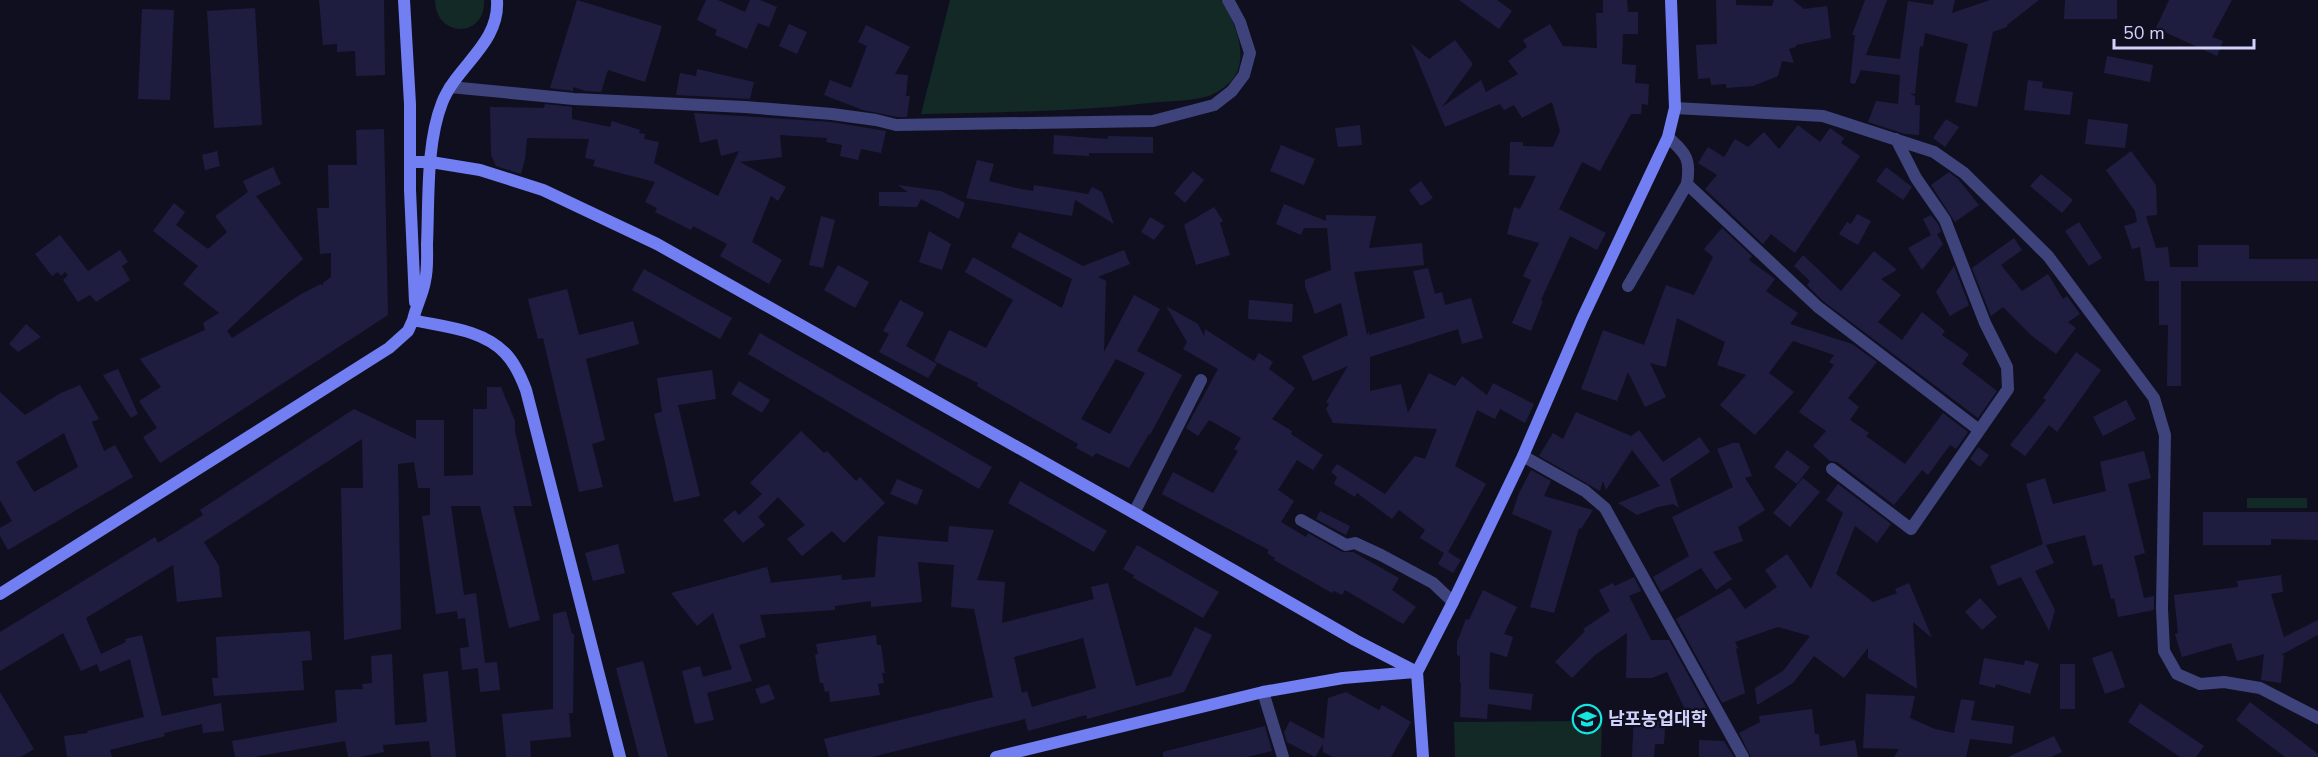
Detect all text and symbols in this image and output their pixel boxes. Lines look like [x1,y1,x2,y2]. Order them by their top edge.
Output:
scale bar [2114,12,2254,50]
text: 50 m [2123,21,2165,45]
school or university icon: 남포농업대학 [1571,703,1603,735]
place label: 남포농업대학 [1608,707,1708,731]

